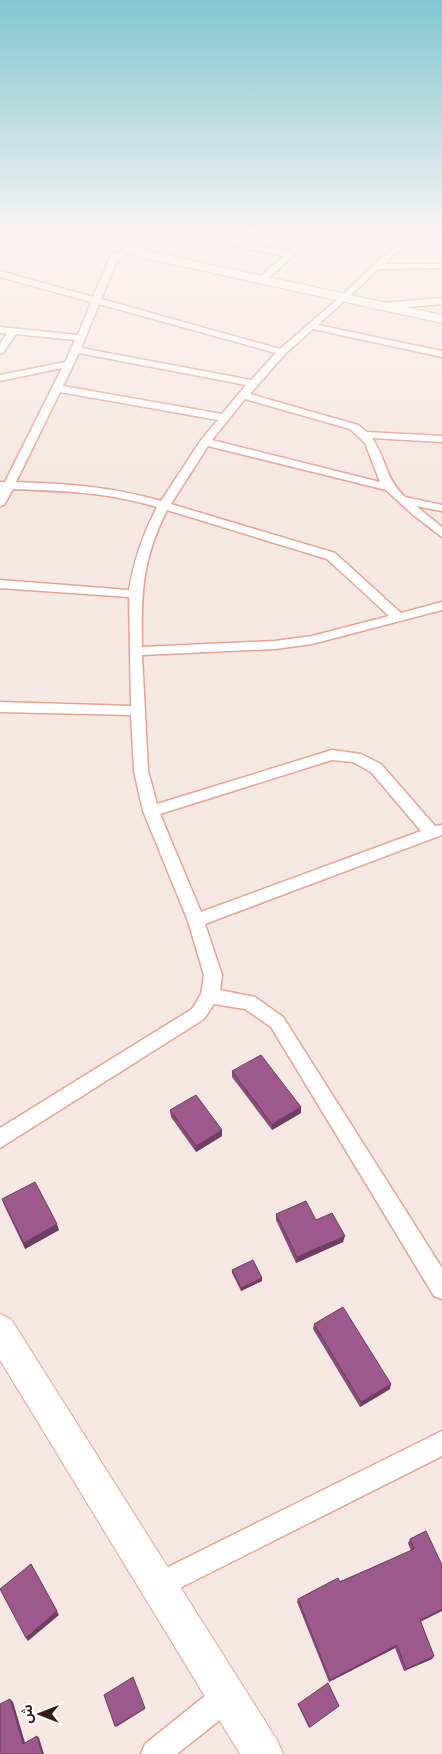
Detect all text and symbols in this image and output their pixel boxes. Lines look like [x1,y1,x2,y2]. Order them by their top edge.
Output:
north arrow [15,1689,65,1739]
text: ش [19,1704,35,1724]

